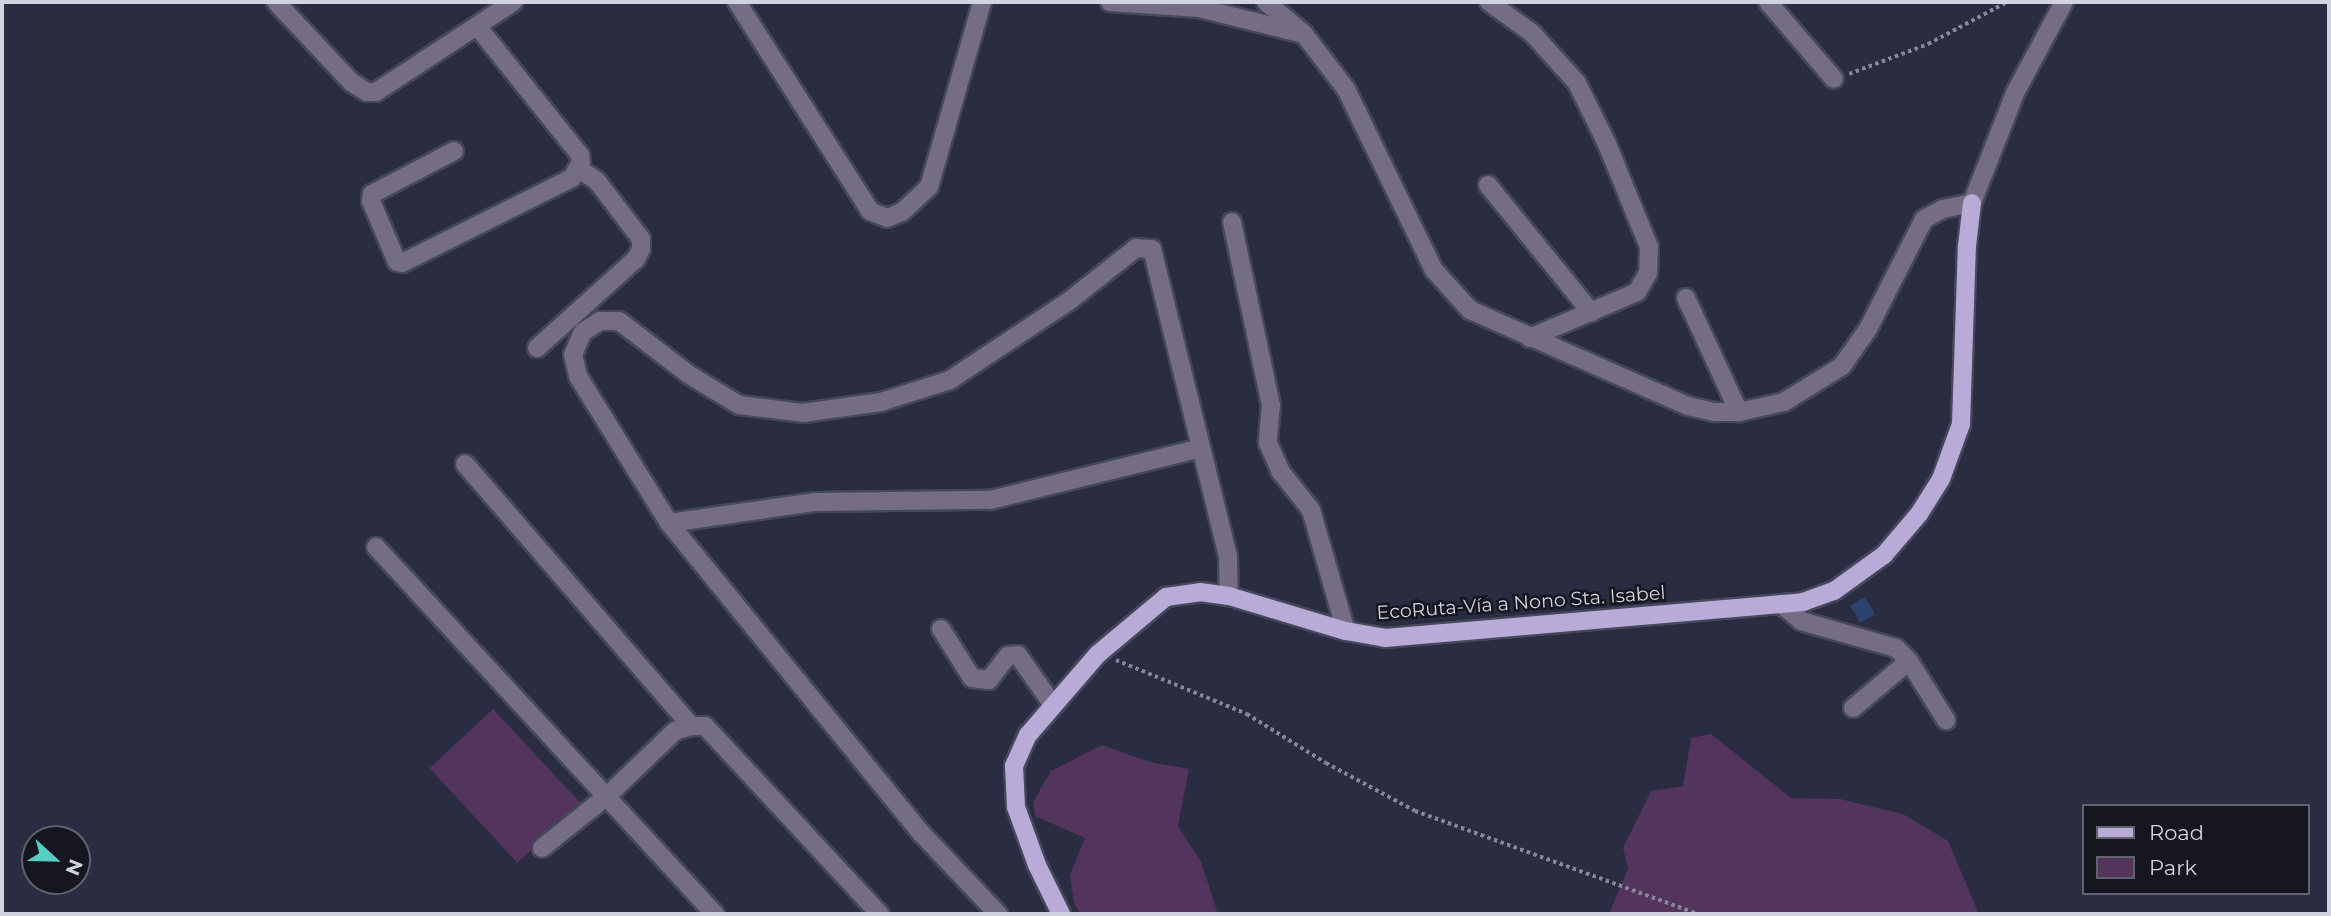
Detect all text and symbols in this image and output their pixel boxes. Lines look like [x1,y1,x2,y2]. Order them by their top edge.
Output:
street label: EcoRuta-Vía a Nono Sta. Isabel [1376,582,1666,624]
legend [2082,804,2310,895]
text: Road [2149,820,2204,845]
north arrow [21,825,91,895]
text: Park [2149,855,2197,880]
text: N [61,856,88,879]

